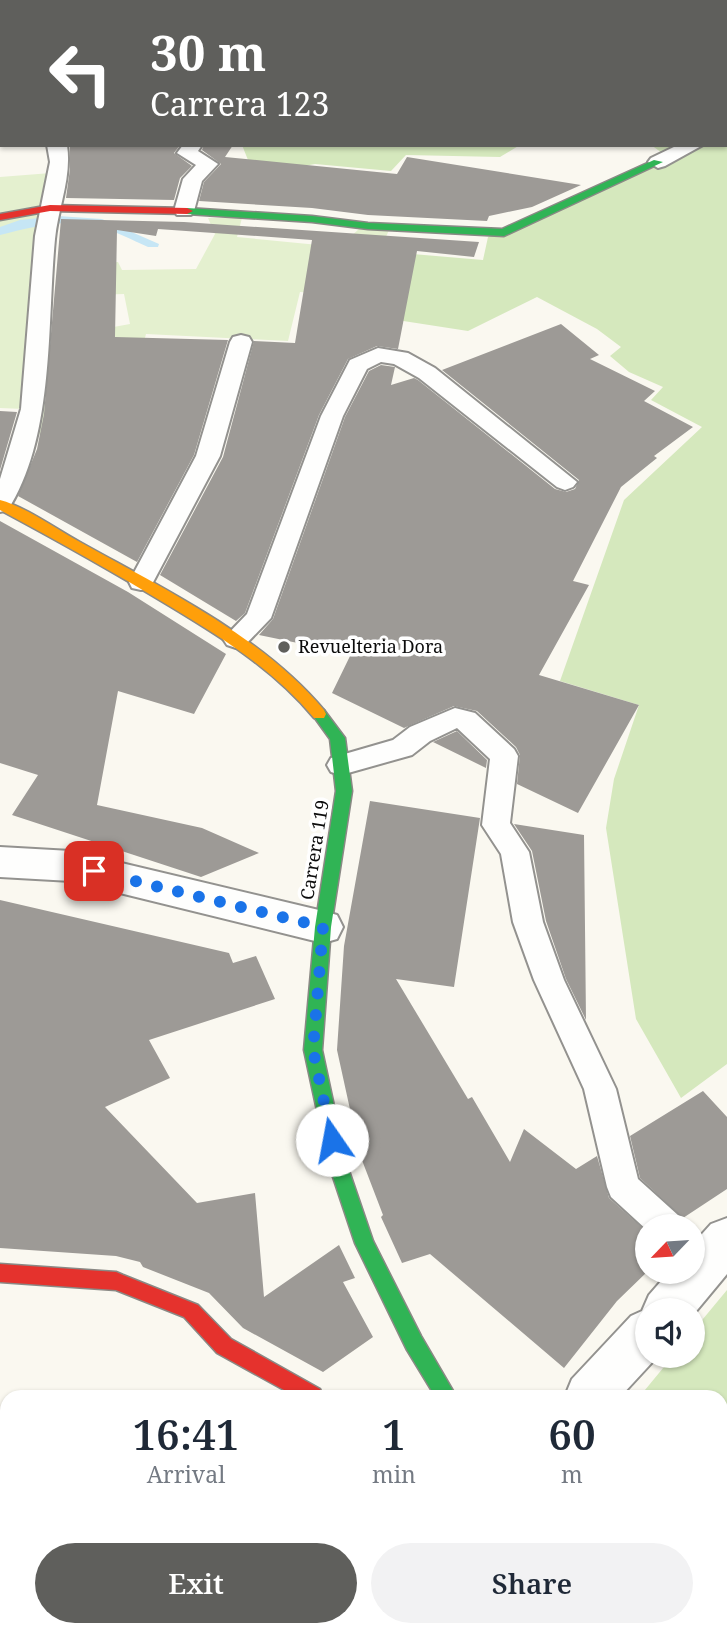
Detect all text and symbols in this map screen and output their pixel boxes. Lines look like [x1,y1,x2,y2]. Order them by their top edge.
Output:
text: 30 m [150,19,266,85]
icon: left [35,28,126,119]
text: Carrera 123 [150,82,329,125]
place label: Revuelteria Dora [298,634,443,658]
marker: Revuelteria Dora [276,639,292,655]
street label: Carrera 119 [294,798,334,902]
pin [64,841,124,901]
icon: arrive [75,852,113,890]
position arrow [295,1103,369,1177]
north arrow [635,1214,705,1284]
map controls [635,1214,705,1368]
button: sound [635,1298,705,1368]
text: 16:41 [132,1405,239,1462]
text: 1 [382,1405,406,1462]
text: 60 [548,1405,596,1462]
text: Arrival [147,1458,225,1490]
text: min [372,1458,416,1490]
text: m [561,1458,583,1490]
button: Exit [35,1543,357,1623]
button: Share [371,1543,693,1623]

